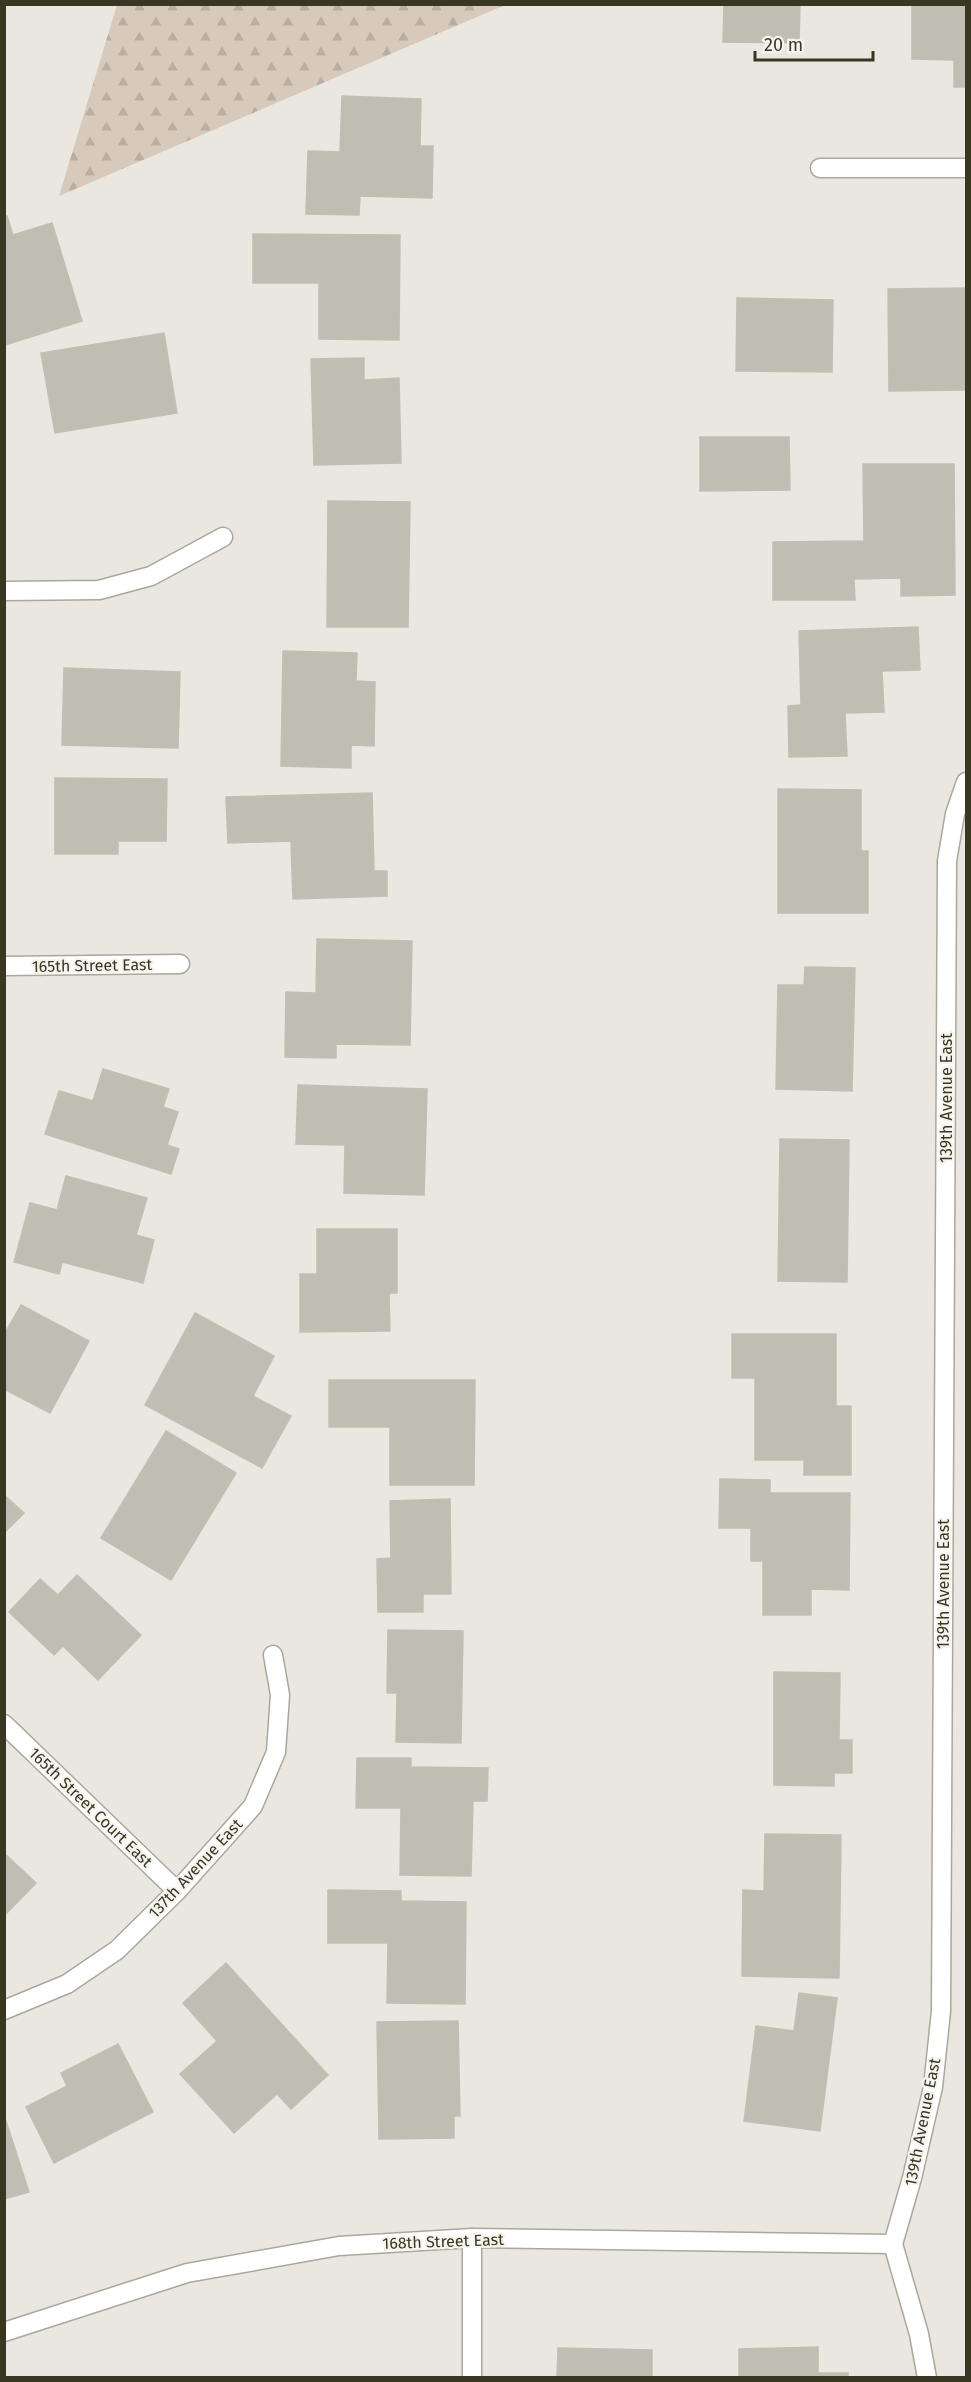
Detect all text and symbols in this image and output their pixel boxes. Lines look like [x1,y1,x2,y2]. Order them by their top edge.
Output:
scale bar [755,24,874,62]
text: 20 m [764,34,803,56]
street label: 165th Street East [32,955,153,976]
street label: 139th Avenue East [937,1033,956,1163]
street label: 139th Avenue East [934,1519,953,1649]
street label: 165th Street Court East [25,1744,156,1871]
street label: 137th Avenue East [144,1815,246,1922]
street label: 139th Avenue East [901,2056,944,2188]
street label: 168th Street East [382,2230,504,2253]

